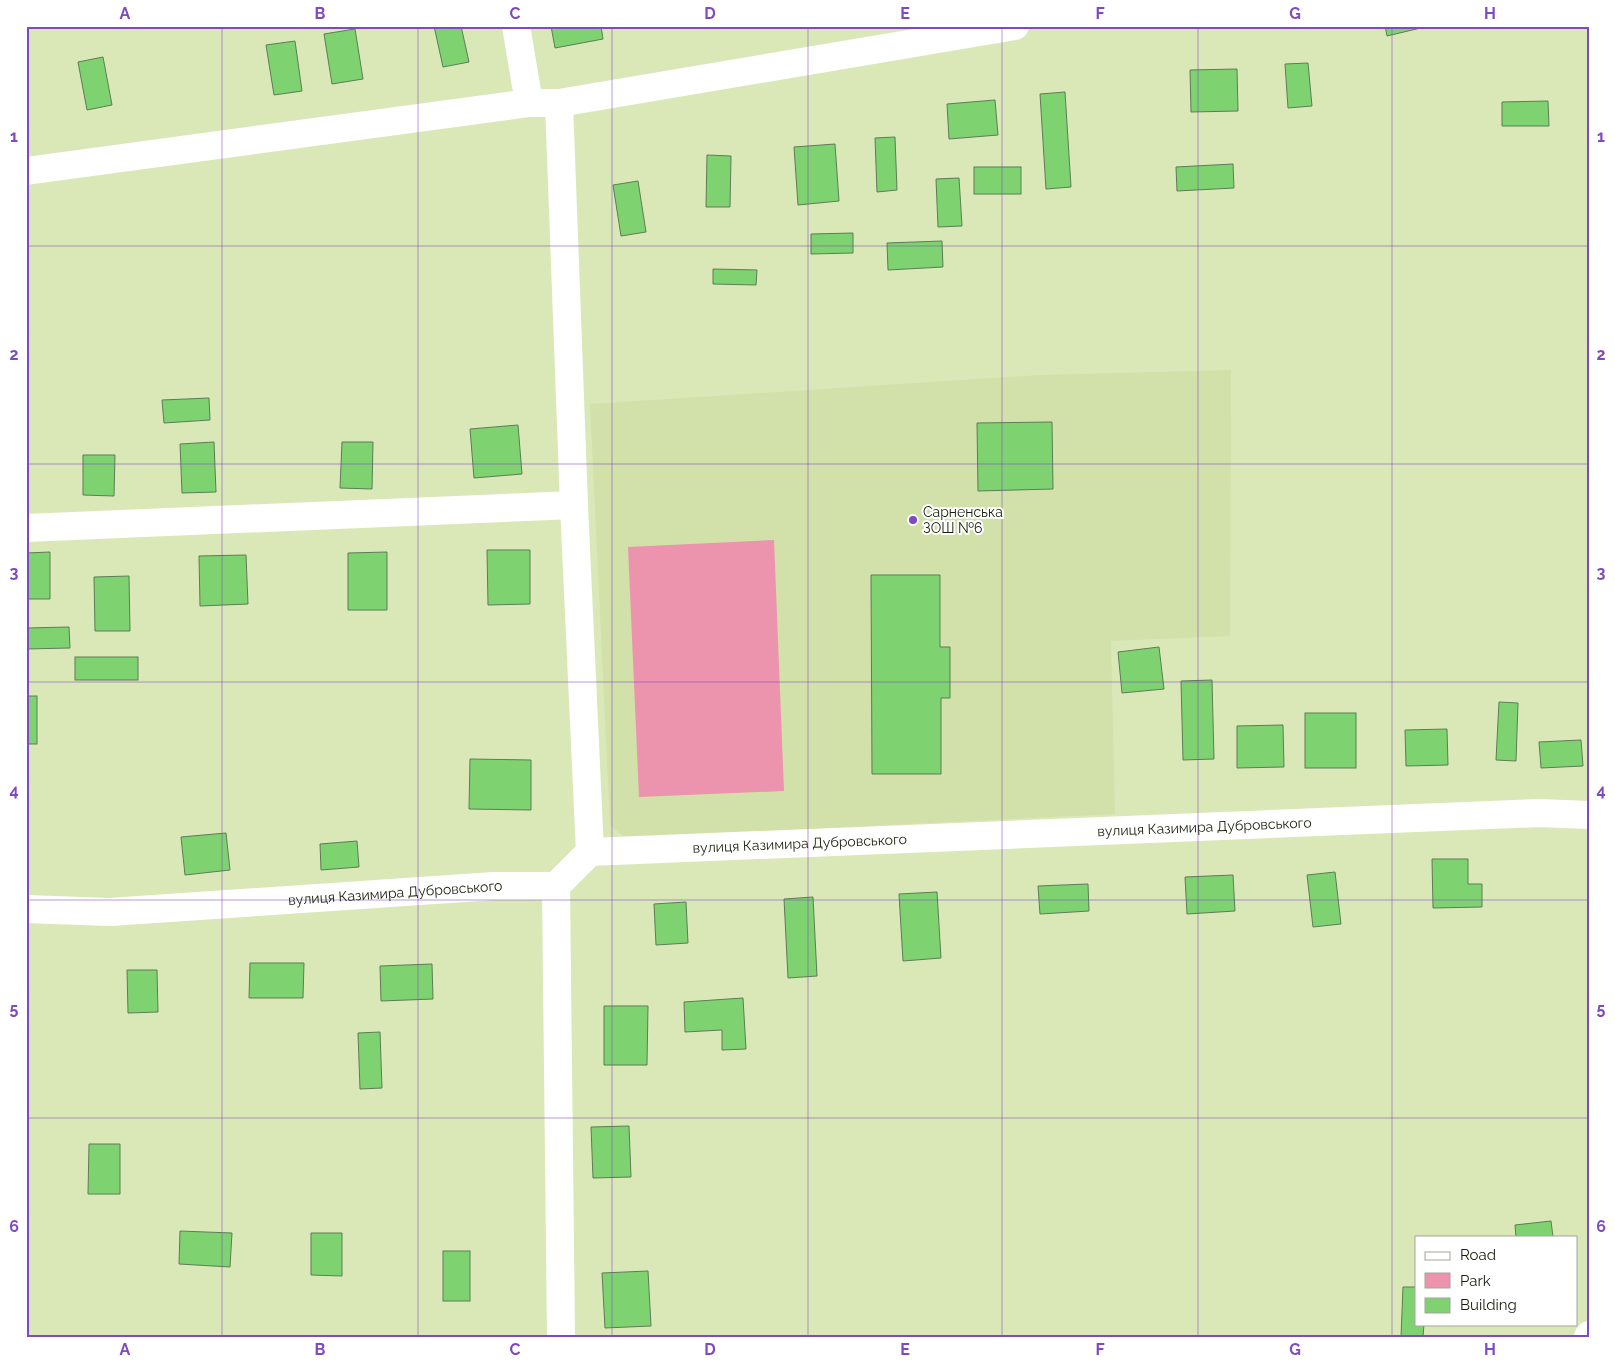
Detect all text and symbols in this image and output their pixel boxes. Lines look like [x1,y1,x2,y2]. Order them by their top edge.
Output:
text: A [120,4,131,23]
text: B [315,4,326,23]
text: C [510,4,521,23]
text: D [704,4,716,23]
text: E [900,4,910,23]
text: F [1095,4,1105,23]
text: G [1289,4,1301,23]
text: H [1484,4,1496,23]
text: 1 [10,127,18,146]
text: 1 [1597,127,1605,146]
text: 2 [9,345,19,364]
text: 2 [1596,345,1606,364]
place label: Сарненська ЗОШ №6 [923,504,1003,536]
marker: Сарненська ЗОШ №6 [907,514,919,526]
text: 3 [10,563,19,582]
text: 3 [1597,563,1606,582]
text: 4 [9,781,19,800]
text: 4 [1596,781,1606,800]
street label: вулиця Казимира Дубровського [1097,814,1312,839]
street label: вулиця Казимира Дубровського [692,831,907,856]
street label: вулиця Казимира Дубровського [288,878,502,908]
text: 5 [10,999,19,1018]
text: 5 [1597,999,1606,1018]
text: 6 [9,1217,19,1236]
text: 6 [1596,1217,1606,1236]
legend [1415,1236,1578,1326]
text: Road [1460,1246,1496,1264]
text: Park [1460,1272,1491,1290]
text: Building [1460,1296,1517,1314]
text: A [120,1340,131,1359]
text: B [315,1340,326,1359]
text: C [510,1340,521,1359]
text: D [704,1340,716,1359]
text: E [900,1340,910,1359]
text: F [1095,1340,1105,1359]
text: G [1289,1340,1301,1359]
text: H [1484,1340,1496,1359]

